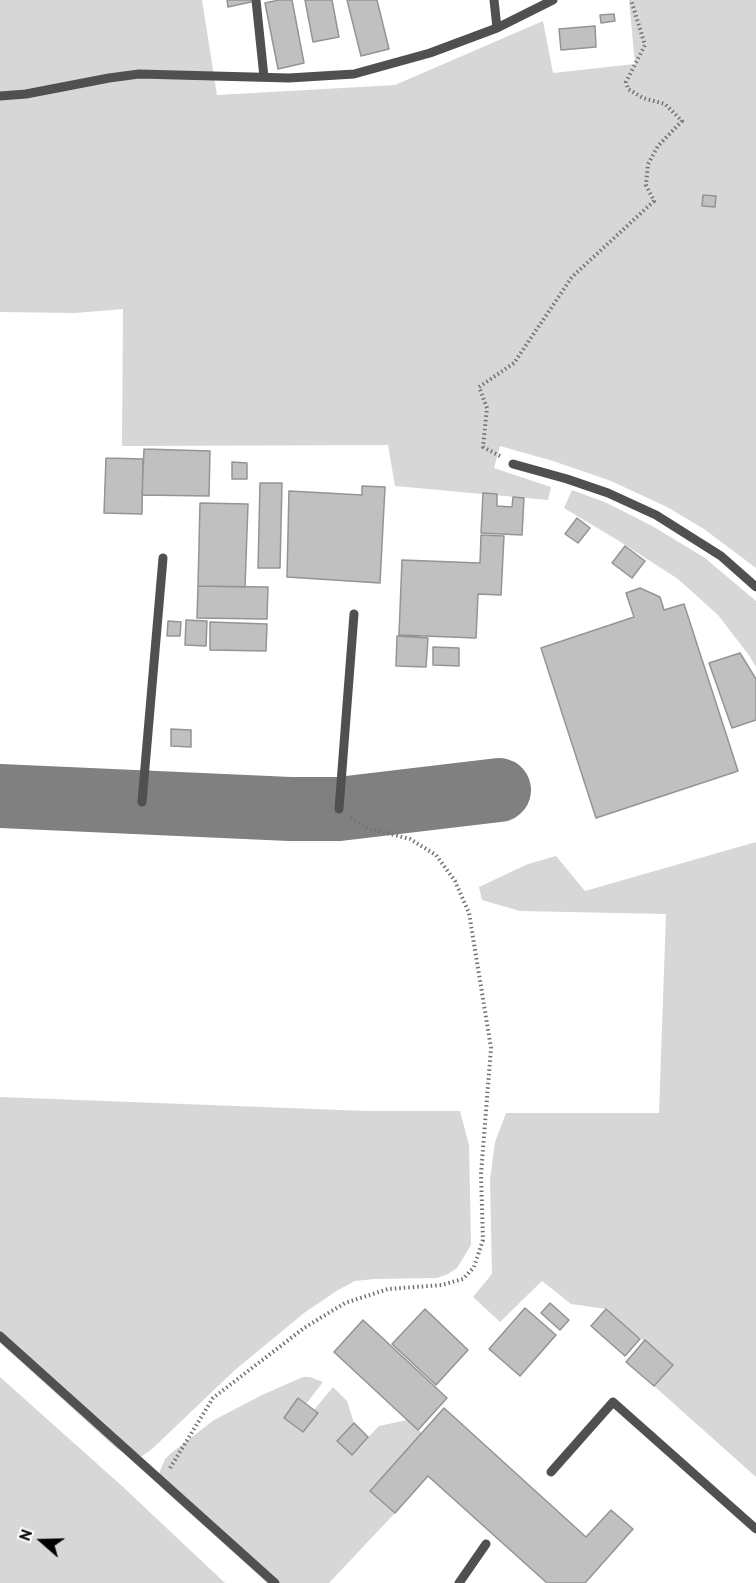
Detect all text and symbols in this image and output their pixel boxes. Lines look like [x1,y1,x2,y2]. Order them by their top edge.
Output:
north arrow [12,1511,72,1571]
text: N [14,1526,36,1543]

